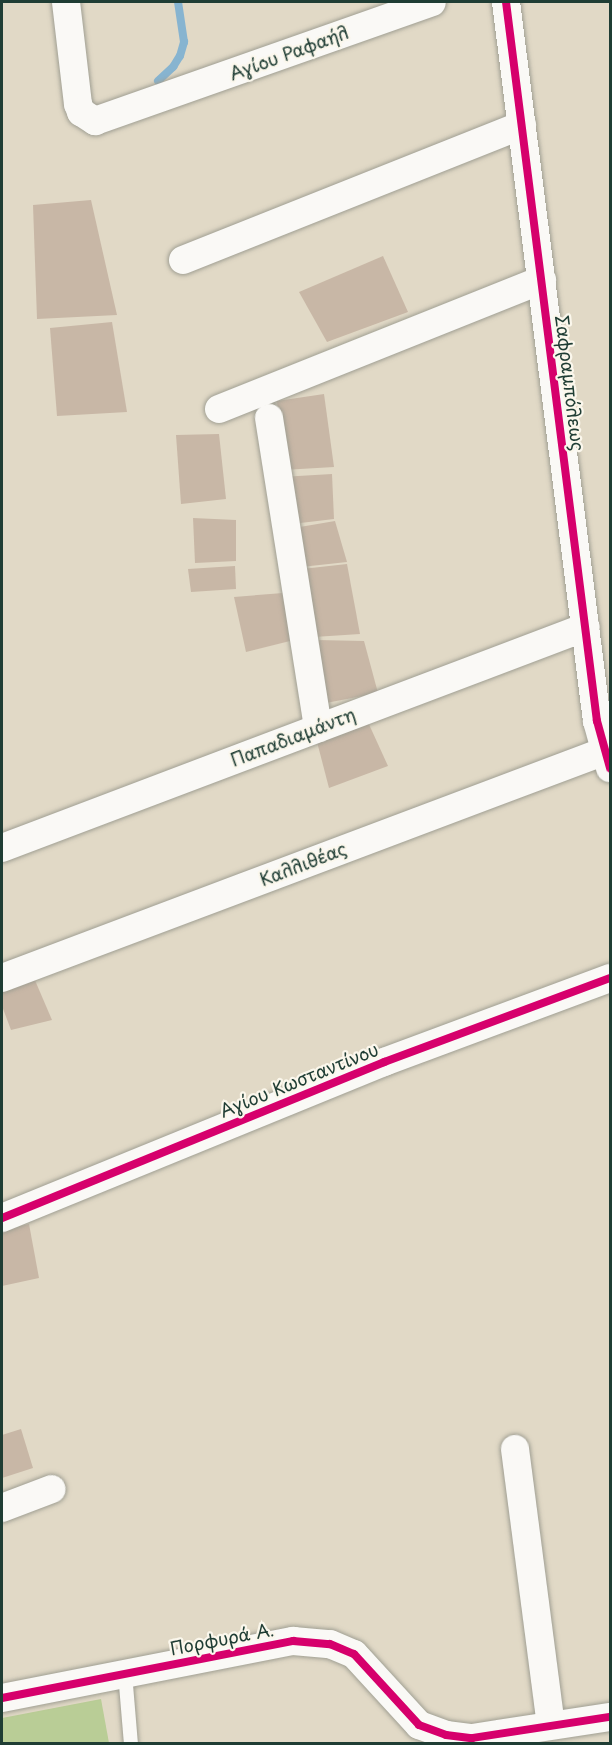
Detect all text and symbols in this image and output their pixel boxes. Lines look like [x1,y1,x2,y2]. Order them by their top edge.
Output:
street label: Αγίου Ραφαήλ [227,21,351,85]
street label: Σαφραμπόλεως [551,314,589,452]
street label: Παπαδιαμάντη [227,703,359,771]
street label: Καλλιθέας [257,838,349,890]
street label: Αγίου Κωσταντίνου [217,1038,381,1122]
street label: Πορφυρά Α. [168,1618,276,1660]

